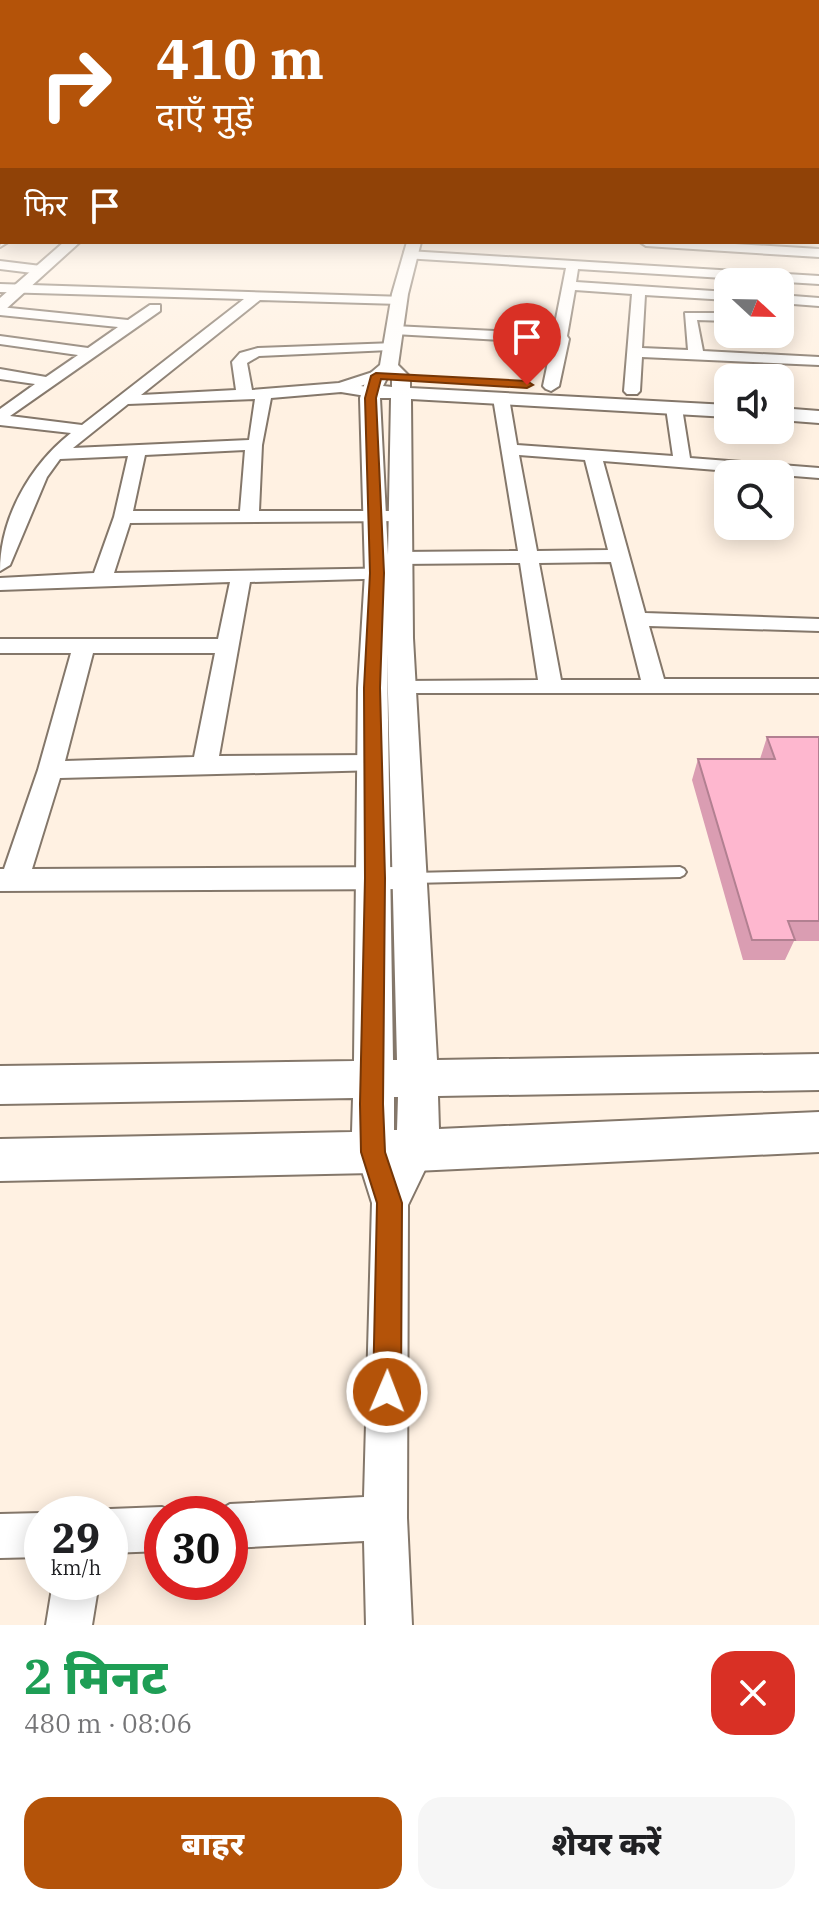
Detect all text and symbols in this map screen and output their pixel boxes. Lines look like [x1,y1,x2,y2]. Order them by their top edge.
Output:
text: 410 m [156,22,324,94]
icon: right [24,32,128,136]
text: दाएँ मुड़ें [156,92,254,139]
icon: arrive [83,184,127,228]
text: फिर [24,185,67,224]
north arrow [714,268,794,348]
map controls [714,268,794,540]
pin [493,303,561,385]
icon: arrive [505,315,549,359]
button: sound [714,364,794,444]
button: search [714,460,794,540]
position arrow [345,1350,429,1434]
speed limit sign: 30 [144,1496,248,1600]
text: 29 [52,1512,100,1564]
text: km/h [51,1554,101,1581]
text: 2 मिनट [24,1645,167,1707]
button: close [711,1651,795,1735]
text: 480 m · 08:06 [24,1706,192,1740]
button: बाहर [24,1797,402,1889]
button: शेयर करें [418,1797,795,1889]

